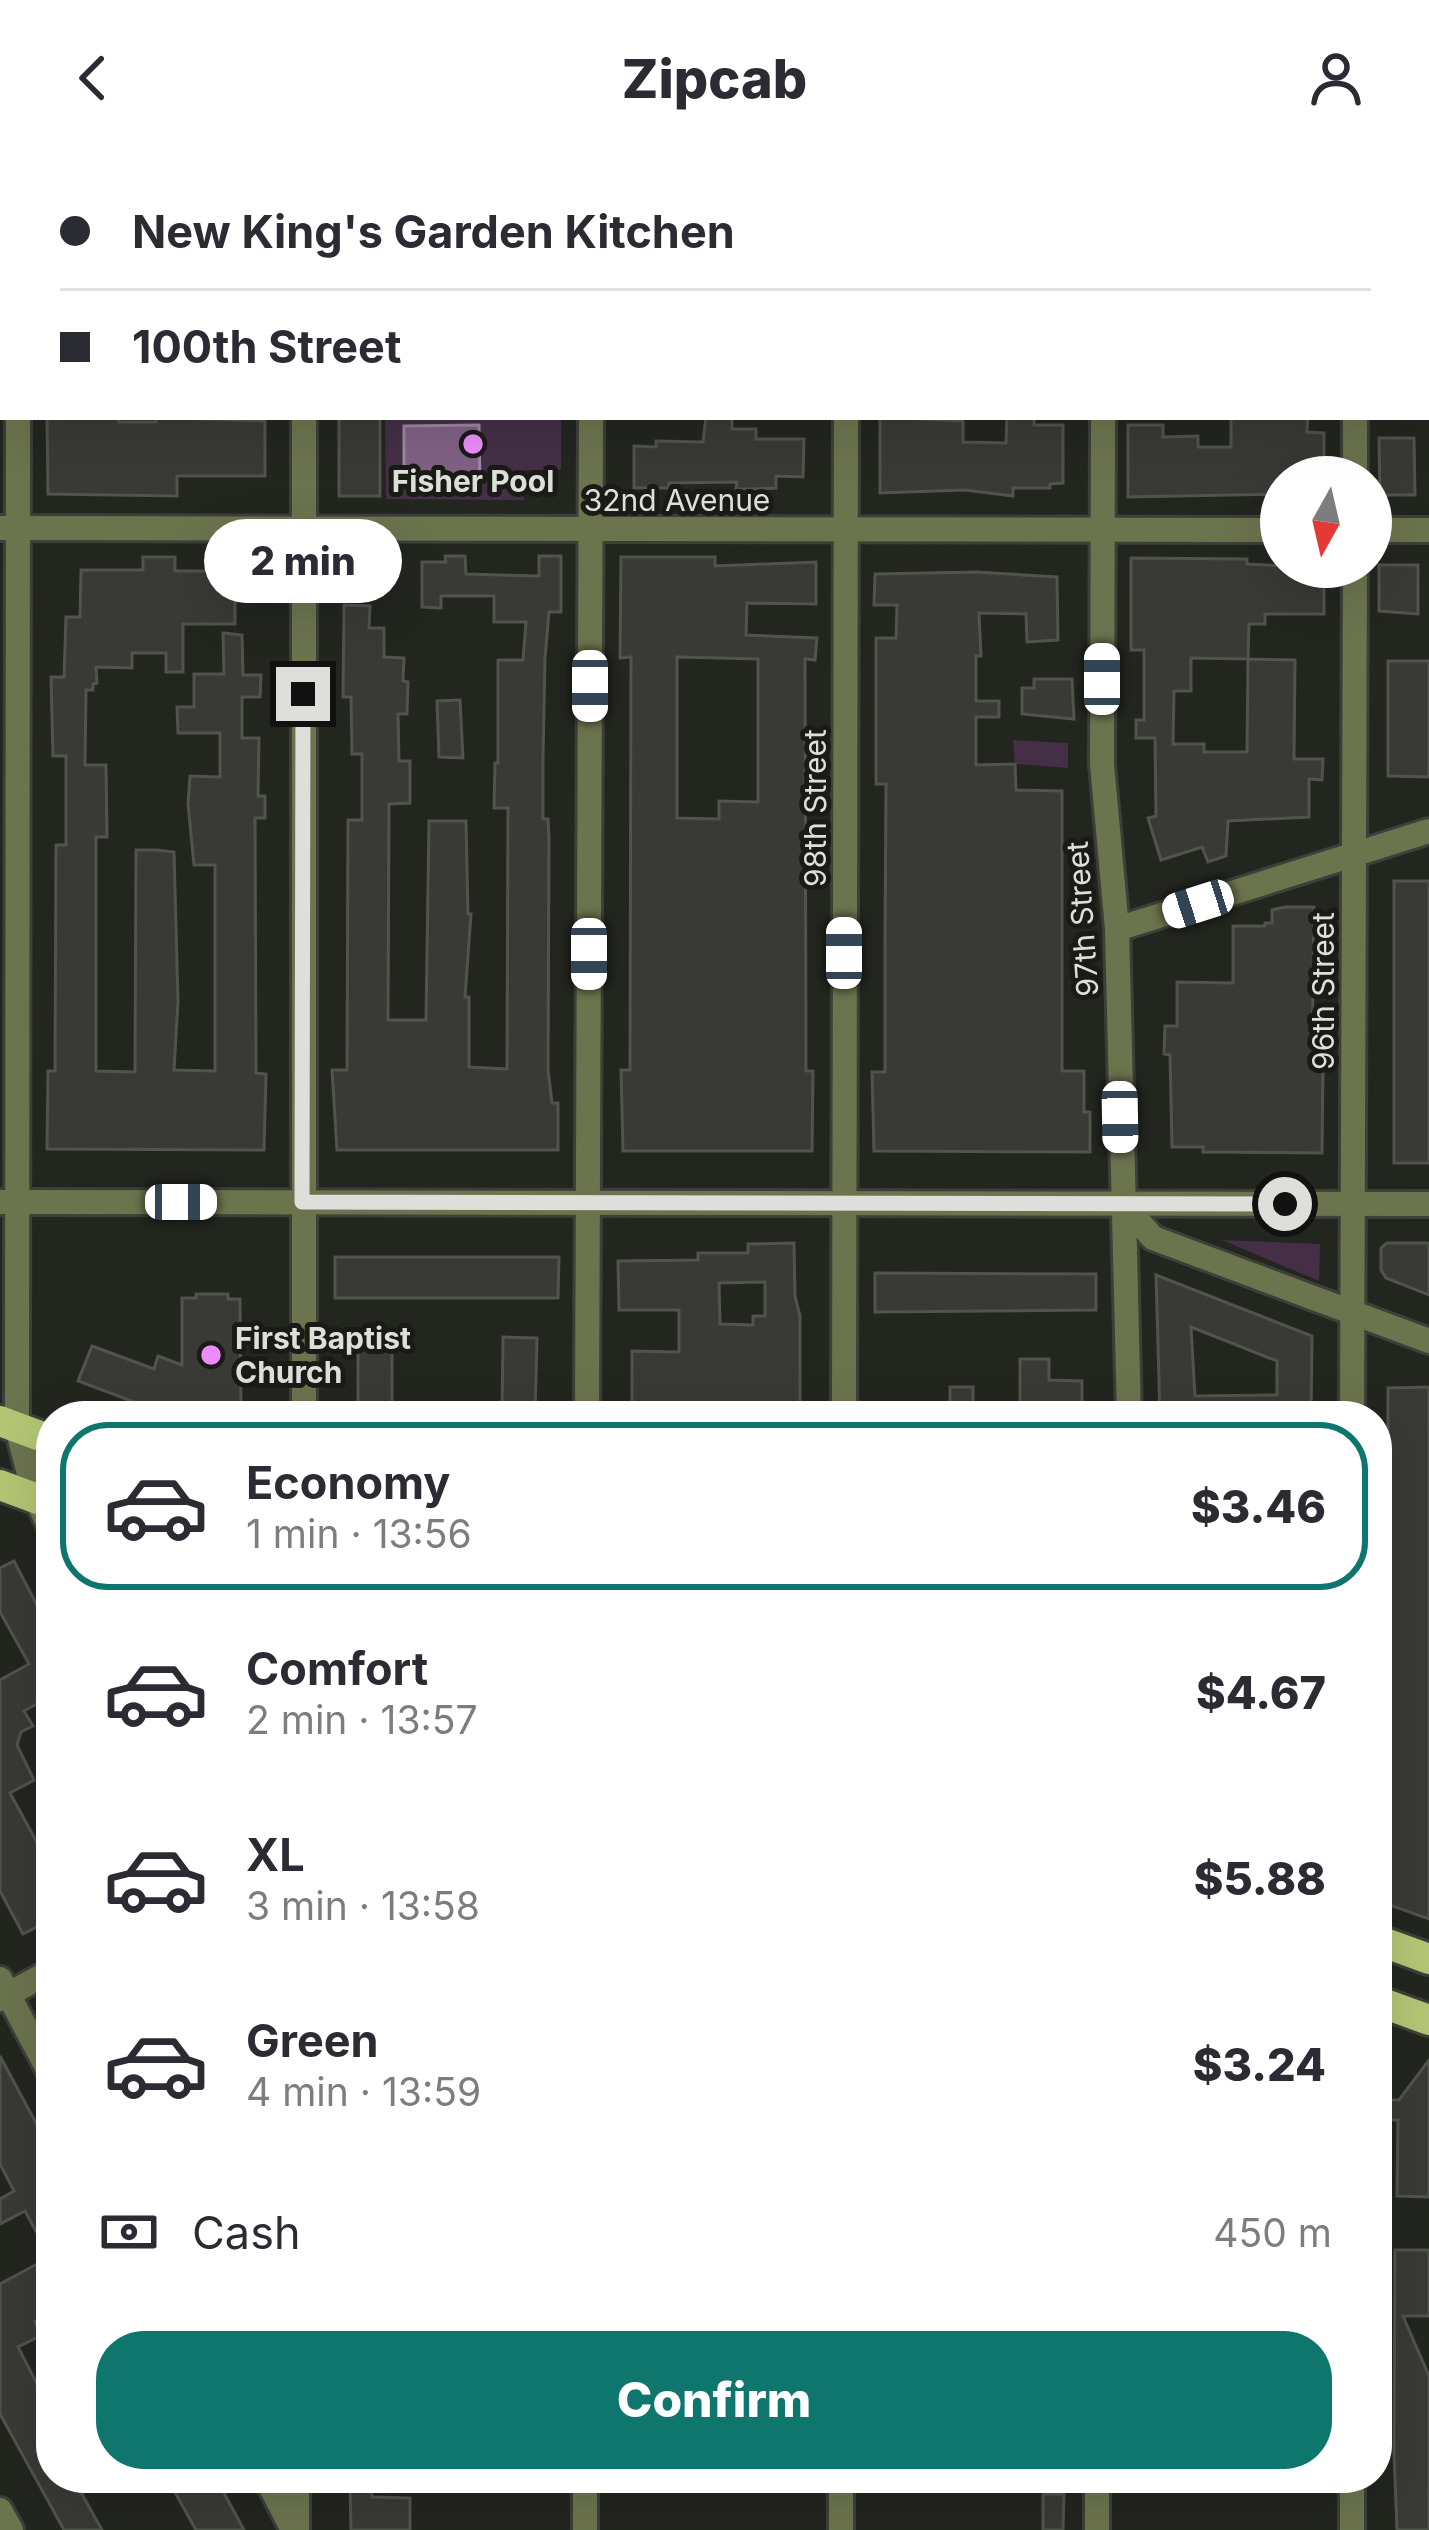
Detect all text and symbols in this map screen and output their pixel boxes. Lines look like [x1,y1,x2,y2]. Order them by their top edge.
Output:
icon: back [60,45,126,111]
icon: person [1303,45,1369,111]
text: Zipcab [622,46,807,111]
text: New King's Garden Kitchen [132,204,735,259]
text: 100th Street [132,319,401,374]
marker: Fisher Pool [460,431,486,457]
north arrow [1260,456,1392,588]
map controls [1260,456,1392,588]
place label: Fisher Pool [392,463,554,499]
street label: 32nd Avenue [584,482,770,518]
callout: 2 min [204,520,402,604]
text: 2 min [250,537,356,584]
car [1084,643,1120,715]
car [572,650,608,722]
route end [276,667,330,721]
street label: 98th Street [797,729,833,887]
street label: 97th Street [1059,840,1105,998]
car [1158,876,1238,932]
street label: 96th Street [1305,912,1341,1070]
car [826,917,862,989]
car [571,918,607,990]
car [1101,1081,1139,1153]
route start [1258,1177,1312,1231]
car [145,1184,217,1220]
place label: First Baptist Church [235,1320,411,1390]
marker: First Baptist Church [198,1342,224,1368]
icon: car [102,1452,210,1560]
text: Economy [246,1455,450,1510]
text: $3.46 [1191,1479,1326,1534]
text: 1 min · 13:56 [246,1510,472,1557]
icon: car [102,1638,210,1746]
text: Comfort [246,1641,428,1696]
text: $4.67 [1196,1665,1326,1720]
text: 2 min · 13:57 [246,1696,478,1743]
icon: car [102,1824,210,1932]
text: XL [246,1827,305,1882]
text: $5.88 [1194,1851,1326,1906]
text: 3 min · 13:58 [246,1882,480,1929]
icon: car [102,2010,210,2118]
text: Green [246,2013,379,2068]
text: $3.24 [1193,2037,1326,2092]
text: 4 min · 13:59 [246,2068,481,2115]
icon: cash [96,2199,162,2265]
text: Cash [192,2205,301,2260]
text: 450 m [1213,2209,1332,2256]
button: Confirm [96,2331,1332,2469]

